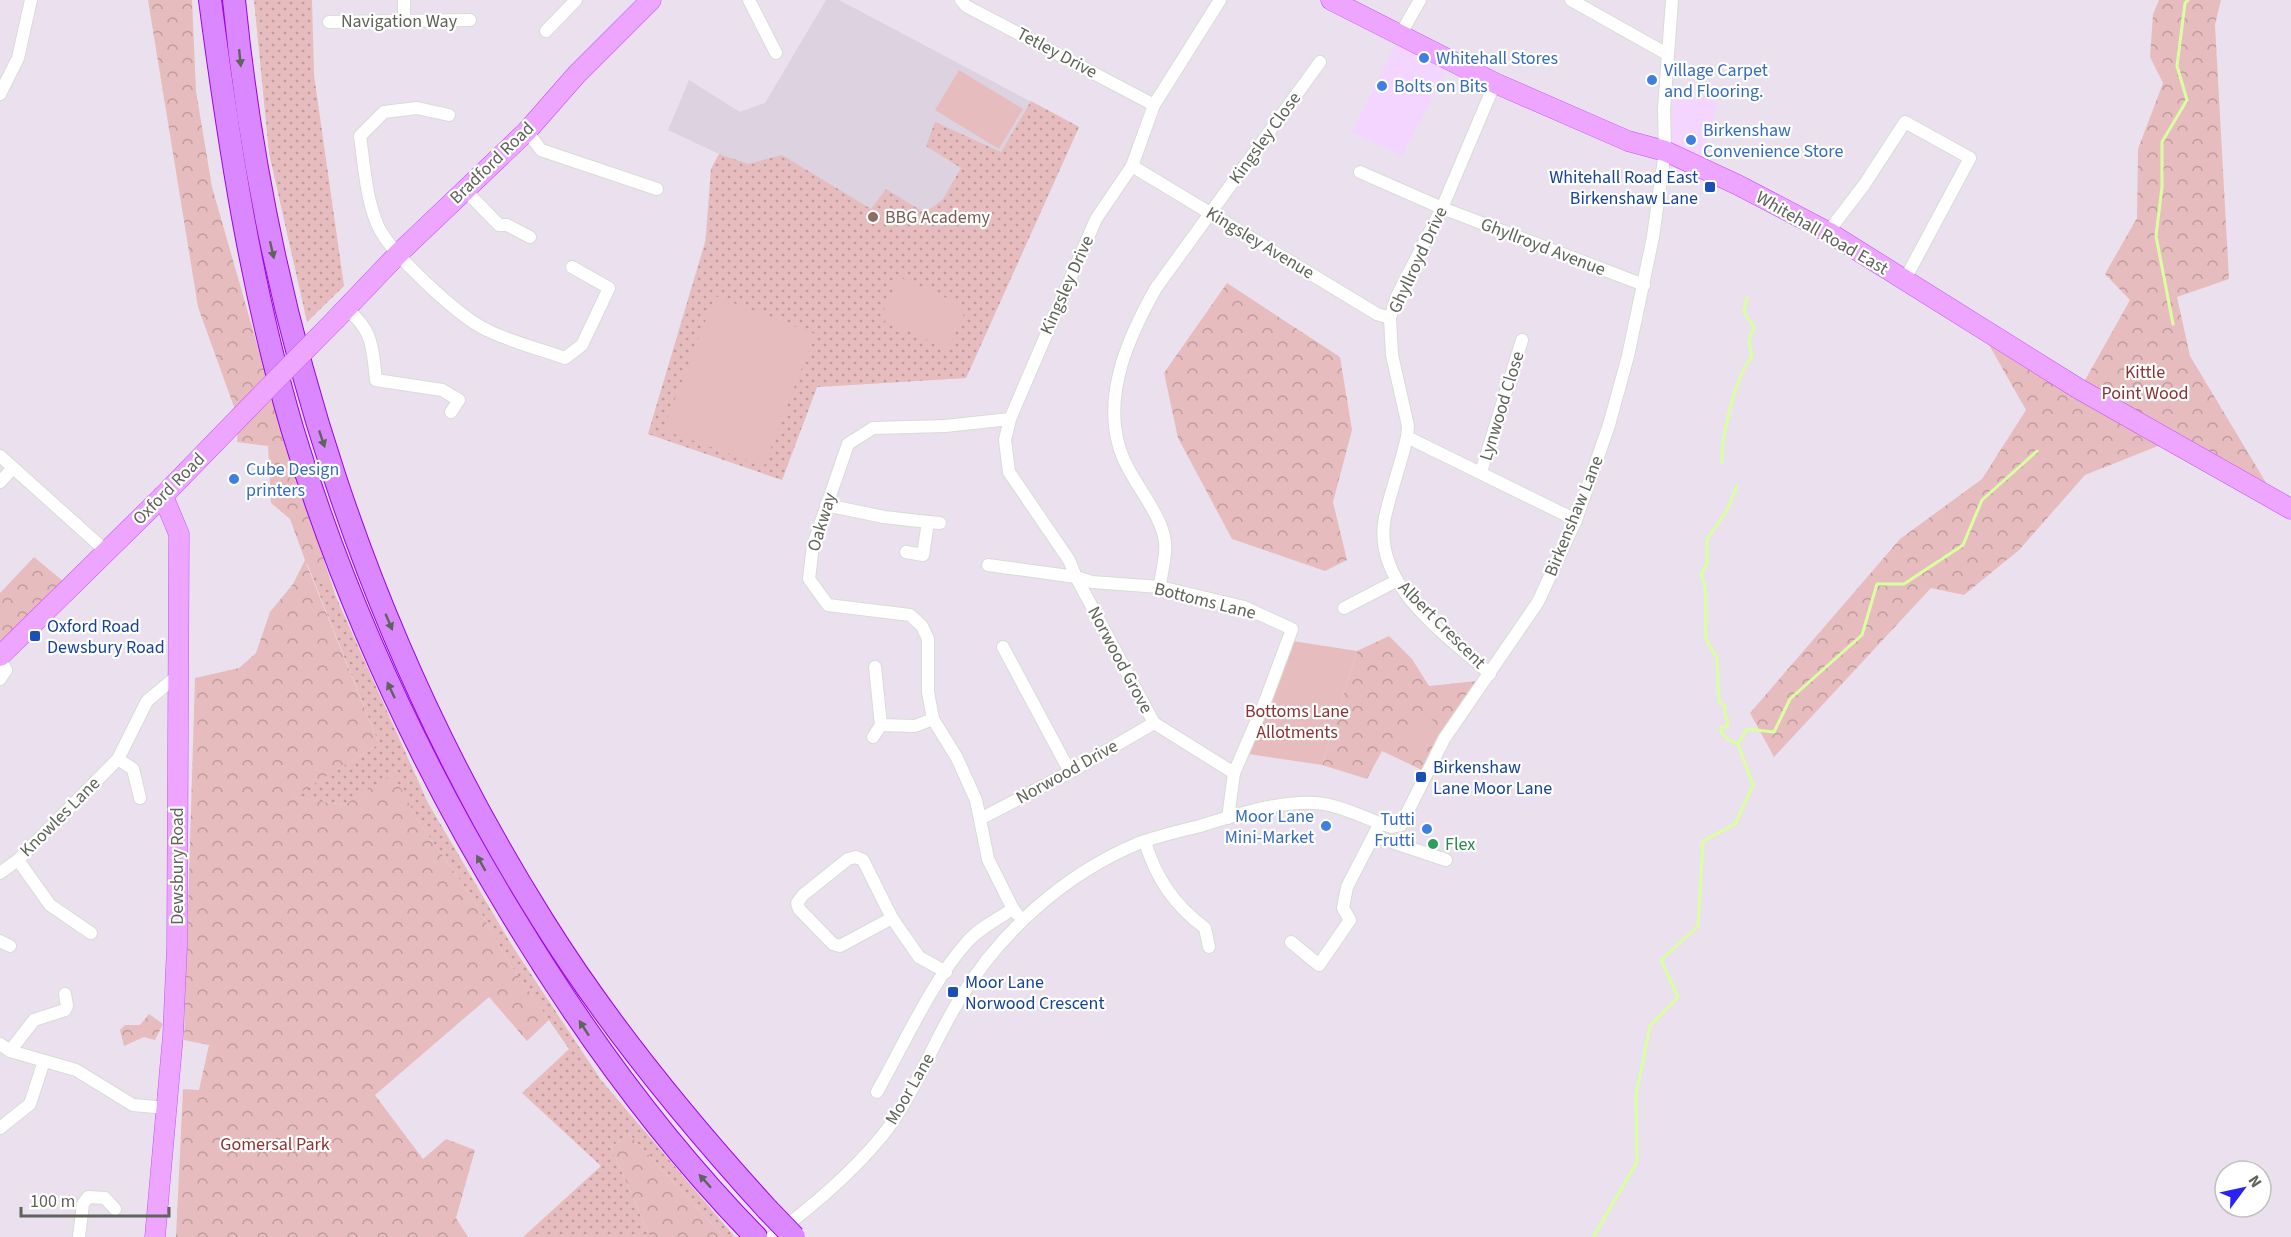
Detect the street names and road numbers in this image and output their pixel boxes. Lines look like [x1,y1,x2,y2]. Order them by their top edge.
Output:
street label: Navigation Way [341,9,458,34]
street label: Tetley Drive [1012,21,1102,85]
street label: Kingsley Close [1223,87,1307,189]
street label: Bradford Road [444,116,540,210]
street label: Whitehall Road East [1751,185,1893,281]
street label: Kingsley Avenue [1201,201,1319,285]
street label: Ghyllroyd Drive [1382,202,1454,317]
street label: Ghyllroyd Avenue [1477,212,1609,282]
street label: Kingsley Drive [1034,231,1100,338]
street label: Lynwood Close [1473,348,1531,464]
street label: Oxford Road [127,447,211,531]
street label: Birkenshaw Lane [1538,452,1610,580]
street label: Oakway [801,489,843,554]
street label: Bottoms Lane [1152,576,1259,626]
street label: Albert Crescent [1393,576,1491,674]
street label: Norwood Grove [1081,602,1159,718]
street label: Norwood Drive [1012,734,1123,810]
street label: Knowles Lane [14,771,106,863]
street label: Dewsbury Road [165,807,190,925]
street label: Moor Lane [879,1048,941,1129]

